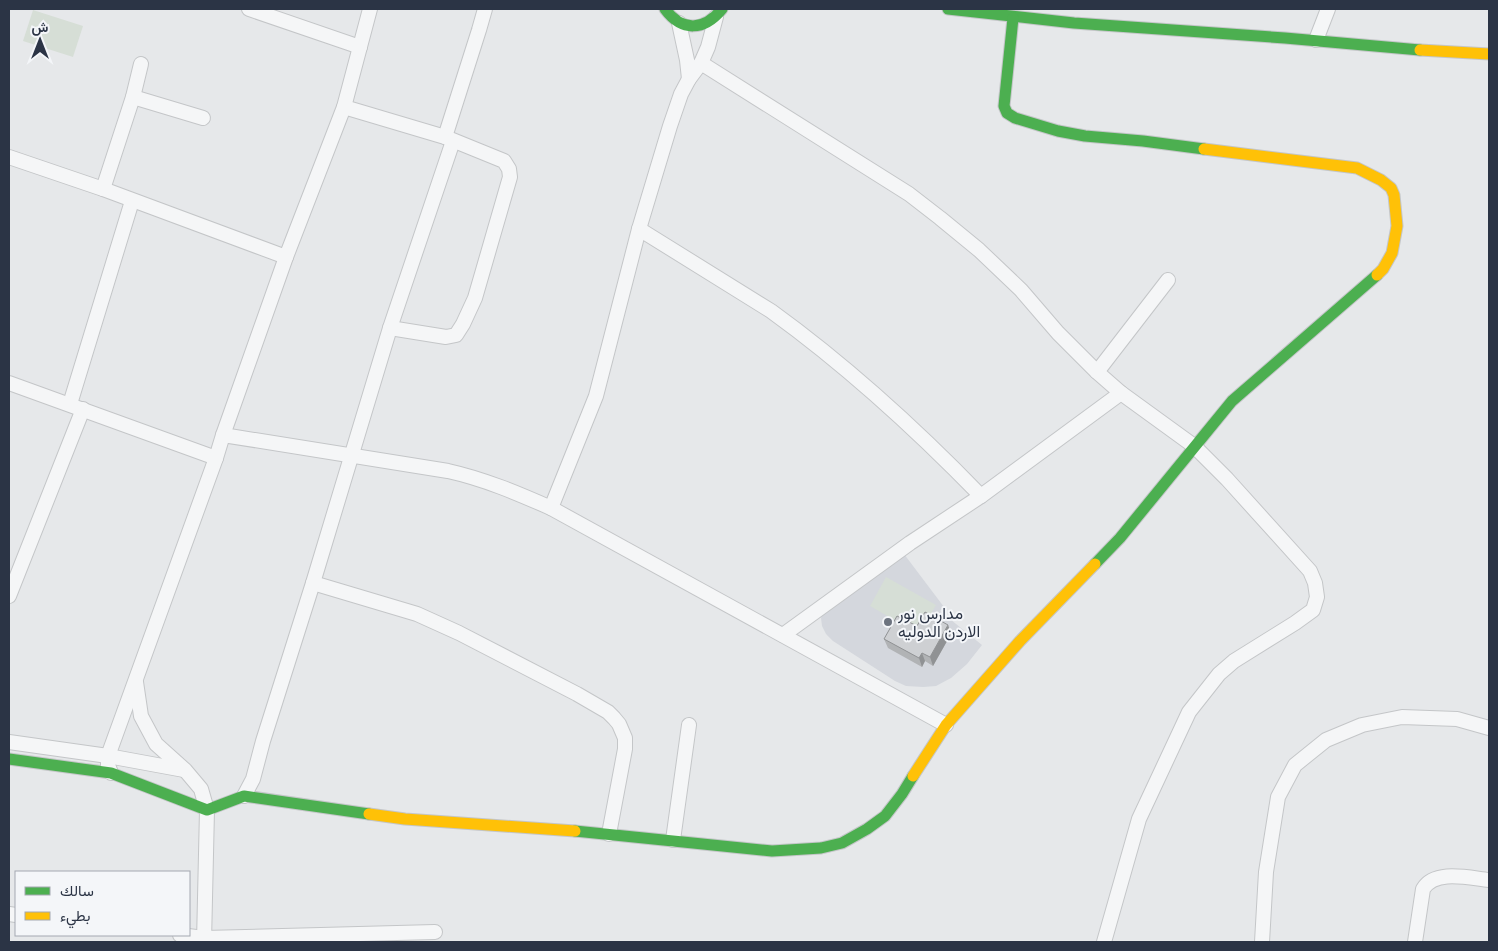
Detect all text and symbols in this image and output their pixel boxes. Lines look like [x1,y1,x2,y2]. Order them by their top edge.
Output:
north arrow [15,15,65,65]
text: ش [32,19,49,36]
place label: مدارس نور الاردن الدوليه [897,604,980,642]
marker: مدارس نور الاردن الدوليه [882,616,894,628]
legend [15,871,190,936]
text: سالك [60,882,94,900]
text: بطيء [60,907,90,929]

